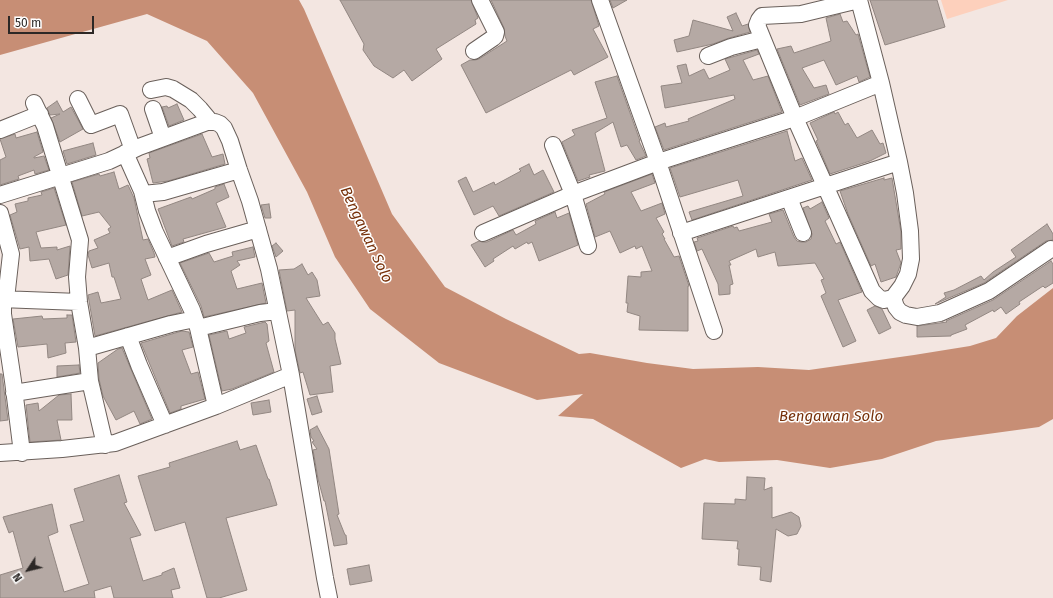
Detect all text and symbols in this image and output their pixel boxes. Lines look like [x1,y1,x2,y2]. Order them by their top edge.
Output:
scale bar [10,8,96,34]
text: 50 m [15,16,41,30]
water label: Bengawan Solo [336,184,396,286]
water label: Bengawan Solo [779,408,883,426]
north arrow [8,550,48,590]
text: N [10,570,25,584]

